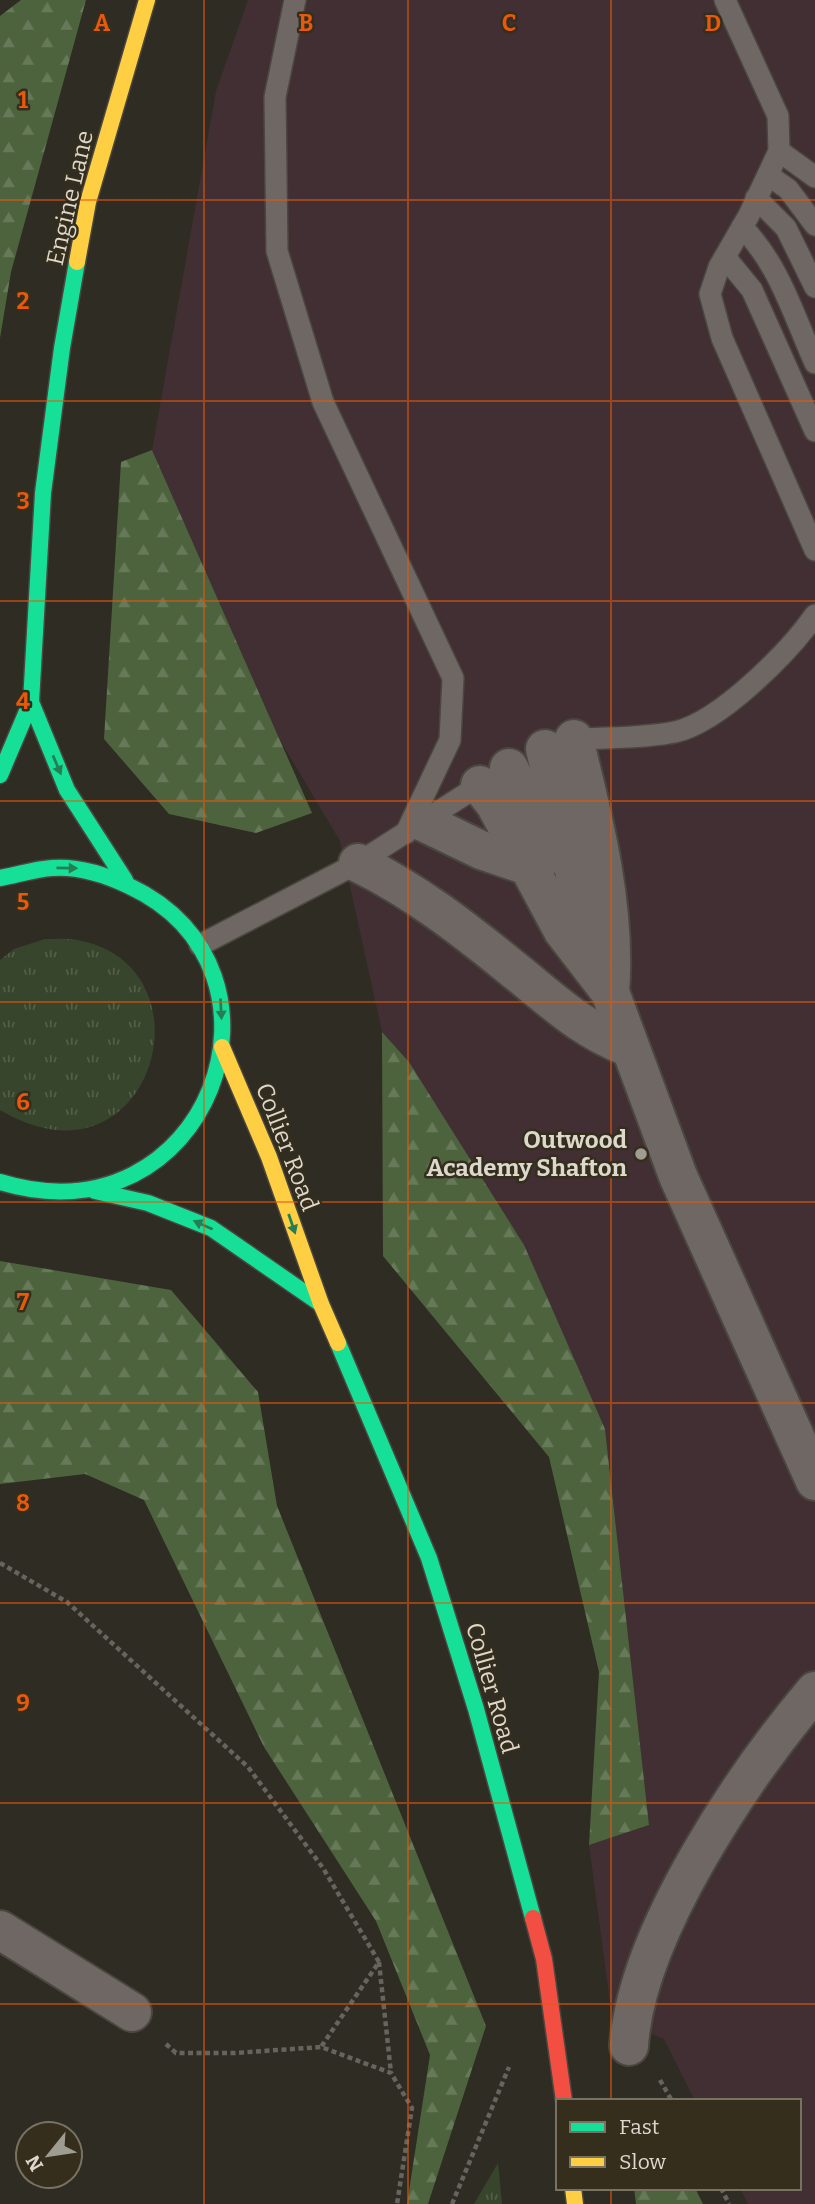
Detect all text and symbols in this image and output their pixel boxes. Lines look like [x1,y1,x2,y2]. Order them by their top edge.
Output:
text: A [94,9,111,37]
text: B [299,9,313,37]
text: C [502,9,516,37]
text: D [705,9,721,37]
text: 1 [18,86,28,114]
street label: Engine Lane [41,128,99,268]
text: 2 [17,287,30,315]
text: 3 [16,487,30,515]
text: 4 [16,687,30,715]
one-way arrow [51,755,62,776]
one-way arrow [56,862,78,874]
text: 5 [17,888,29,916]
one-way arrow [215,998,226,1020]
street label: Collier Road [250,1079,324,1215]
text: 6 [16,1088,30,1116]
place label: Outwood Academy Shafton [427,1126,628,1182]
marker: Outwood Academy Shafton [633,1146,649,1162]
one-way arrow [287,1214,298,1235]
one-way arrow [193,1219,213,1231]
text: 7 [17,1288,30,1316]
text: 8 [16,1489,30,1517]
street label: Collier Road [460,1619,524,1757]
text: 9 [16,1689,30,1717]
legend [556,2099,801,2190]
text: Fast [619,2114,660,2140]
north arrow [14,2120,84,2190]
text: Slow [619,2149,666,2175]
text: N [21,2151,48,2175]

